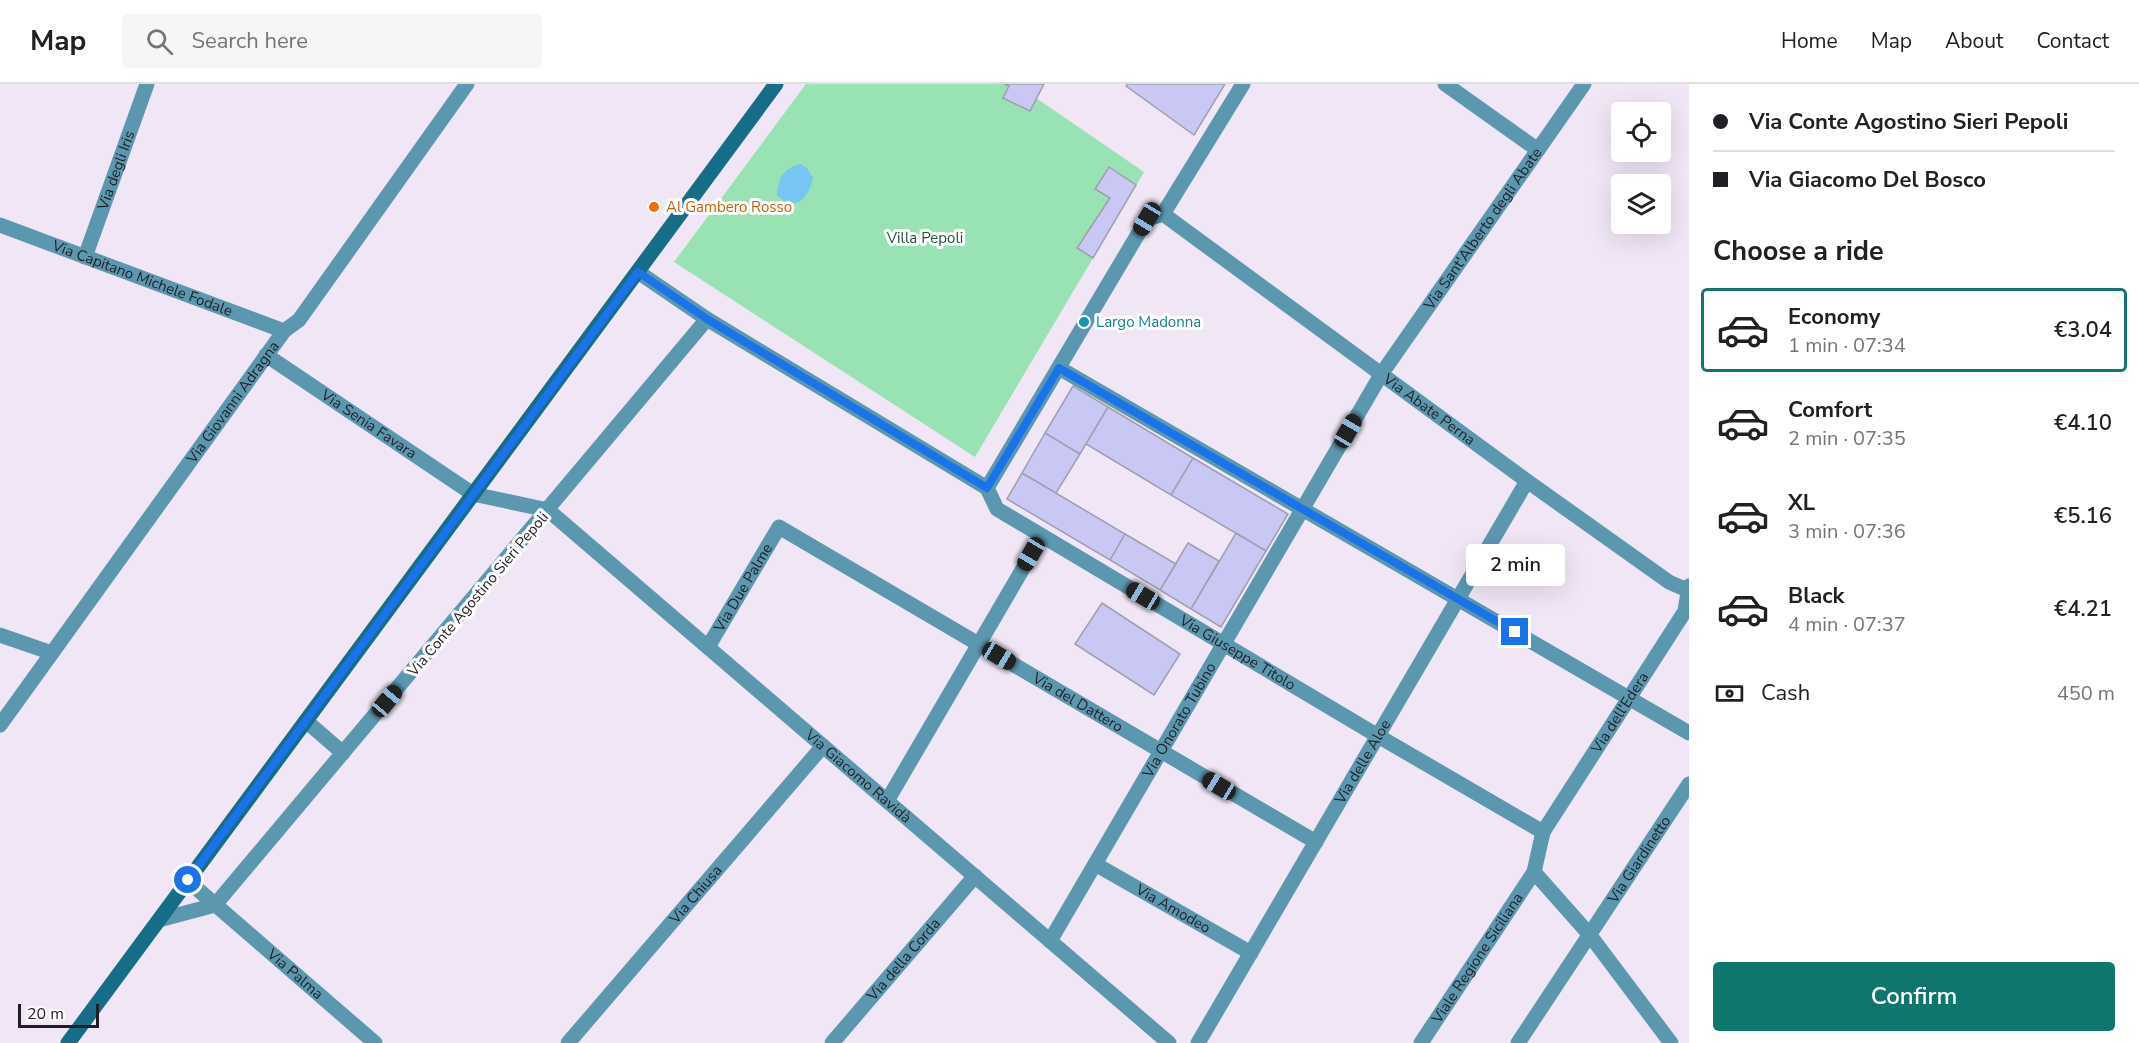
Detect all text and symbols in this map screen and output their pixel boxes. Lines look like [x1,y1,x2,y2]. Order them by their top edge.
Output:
search box [122,14,542,68]
text: Map [30,22,86,60]
icon: search [143,25,176,58]
text: Search here [191,26,308,56]
text: Home [1781,27,1838,55]
text: Map [1871,27,1912,55]
text: About [1945,27,2003,55]
text: Contact [2036,27,2109,55]
map controls [1611,102,1671,234]
button: locate [1611,102,1671,162]
text: Via Conte Agostino Sieri Pepoli [1749,107,2068,137]
street label: Via degli Iris [92,128,139,214]
street label: Via Sant'Alberto degli Abate [1419,144,1546,314]
text: Via Giacomo Del Bosco [1749,165,1986,195]
button: layers [1611,174,1671,234]
place label: Al Gambero Rosso [666,197,792,217]
car [1130,199,1164,239]
marker: Al Gambero Rosso [647,200,661,214]
park label: Villa Pepoli [886,228,963,248]
text: Choose a ride [1713,233,1884,270]
street label: Via Capitano Michele Fodale [49,235,235,321]
text: Economy [1788,302,1880,332]
icon: car [1716,303,1770,357]
place label: Largo Madonna [1096,312,1201,332]
marker: Largo Madonna [1077,315,1091,329]
text: €3.04 [2054,315,2112,345]
text: 1 min · 07:34 [1788,332,1906,359]
street label: Via Giovanni Adragna [181,337,284,468]
street label: Via Abate Perna [1378,368,1479,450]
street label: Via Senia Favara [316,384,421,463]
text: Comfort [1788,395,1872,425]
icon: car [1716,396,1770,450]
text: €4.10 [2054,408,2112,438]
car [1331,411,1365,451]
text: 2 min · 07:35 [1788,425,1906,452]
text: XL [1788,488,1815,518]
icon: car [1716,489,1770,543]
text: €5.16 [2054,501,2112,531]
street label: Via Conte Agostino Sieri Pepoli [402,507,553,681]
text: 3 min · 07:36 [1788,518,1906,545]
car [1014,534,1048,574]
street label: Via Due Palme [709,540,777,636]
callout: 2 min [1466,545,1564,587]
text: 2 min [1490,551,1541,578]
car [1123,579,1163,613]
text: Black [1788,581,1844,611]
icon: car [1716,582,1770,636]
text: €4.21 [2054,594,2112,624]
street label: Via Giuseppe Titolo [1175,610,1299,695]
text: 4 min · 07:37 [1788,611,1906,638]
route end [1501,618,1528,645]
car [979,639,1019,673]
street label: Via Onorato Tubino [1137,659,1221,782]
street label: Via del Dattero [1028,668,1127,737]
street label: Via dell'Edera [1586,668,1653,758]
icon: cash [1713,677,1746,710]
text: Cash [1761,678,1810,708]
text: 450 m [2057,680,2115,707]
car [369,681,405,721]
street label: Via delle Aloe [1330,716,1395,808]
street label: Via Giacomo Ravidà [800,724,916,828]
car [1199,769,1239,803]
street label: Via Giardinetto [1603,812,1675,908]
street label: Via Chiusa [664,861,727,929]
route start [174,866,201,893]
street label: Via Amodeo [1131,879,1214,938]
street label: Viale Regione Siciliana [1426,889,1528,1028]
street label: Via della Corda [862,914,945,1006]
street label: Via Palma [262,944,328,1004]
button: Confirm [1713,962,2115,1031]
scale bar [18,1001,99,1028]
text: 20 m [27,1003,64,1025]

